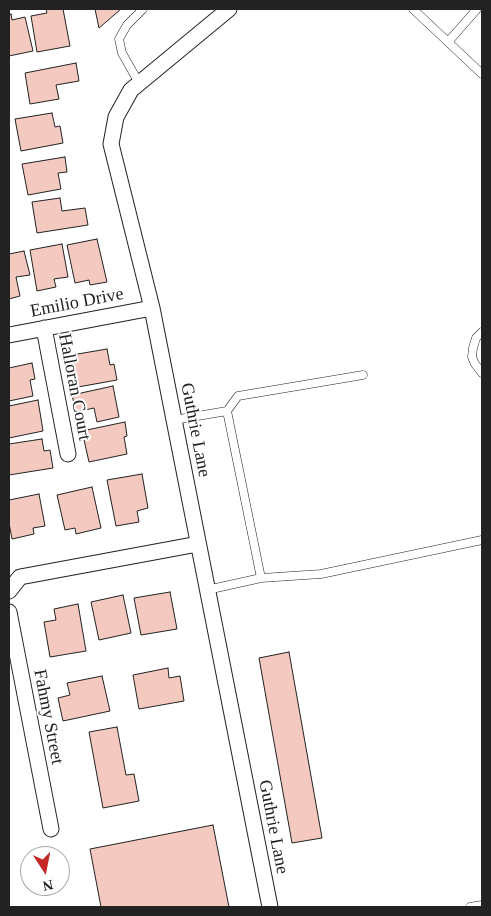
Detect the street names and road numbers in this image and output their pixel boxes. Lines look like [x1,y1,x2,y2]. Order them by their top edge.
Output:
street label: Emilio Drive [29,283,125,323]
street label: Halloran Court [53,332,95,442]
street label: Guthrie Lane [175,381,215,479]
street label: Fahmy Street [28,668,68,766]
street label: Guthrie Lane [253,778,293,876]

